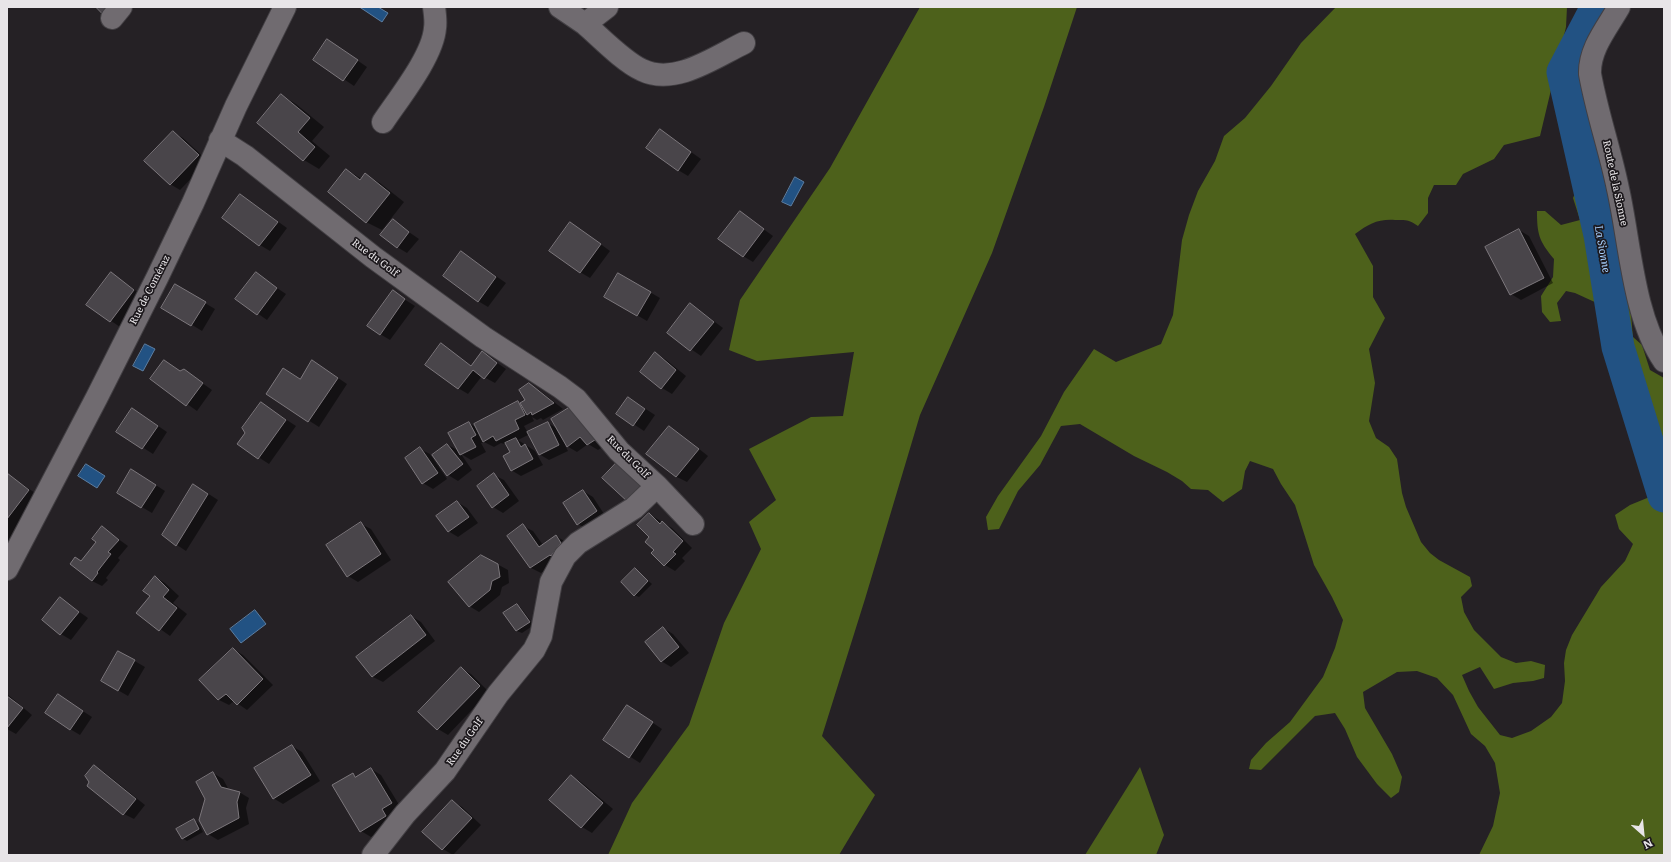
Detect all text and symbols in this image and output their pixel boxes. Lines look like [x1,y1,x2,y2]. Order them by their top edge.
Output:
street label: Route de la Sionne [1600,139,1630,227]
water label: La Sionne [1591,224,1613,274]
street label: Rue du Golf [349,237,401,279]
street label: Rue de Coméraz [127,253,173,327]
street label: Rue du Golf [604,433,652,481]
street label: Rue du Golf [444,716,486,768]
north arrow [1623,814,1663,854]
text: N [1641,835,1656,854]

